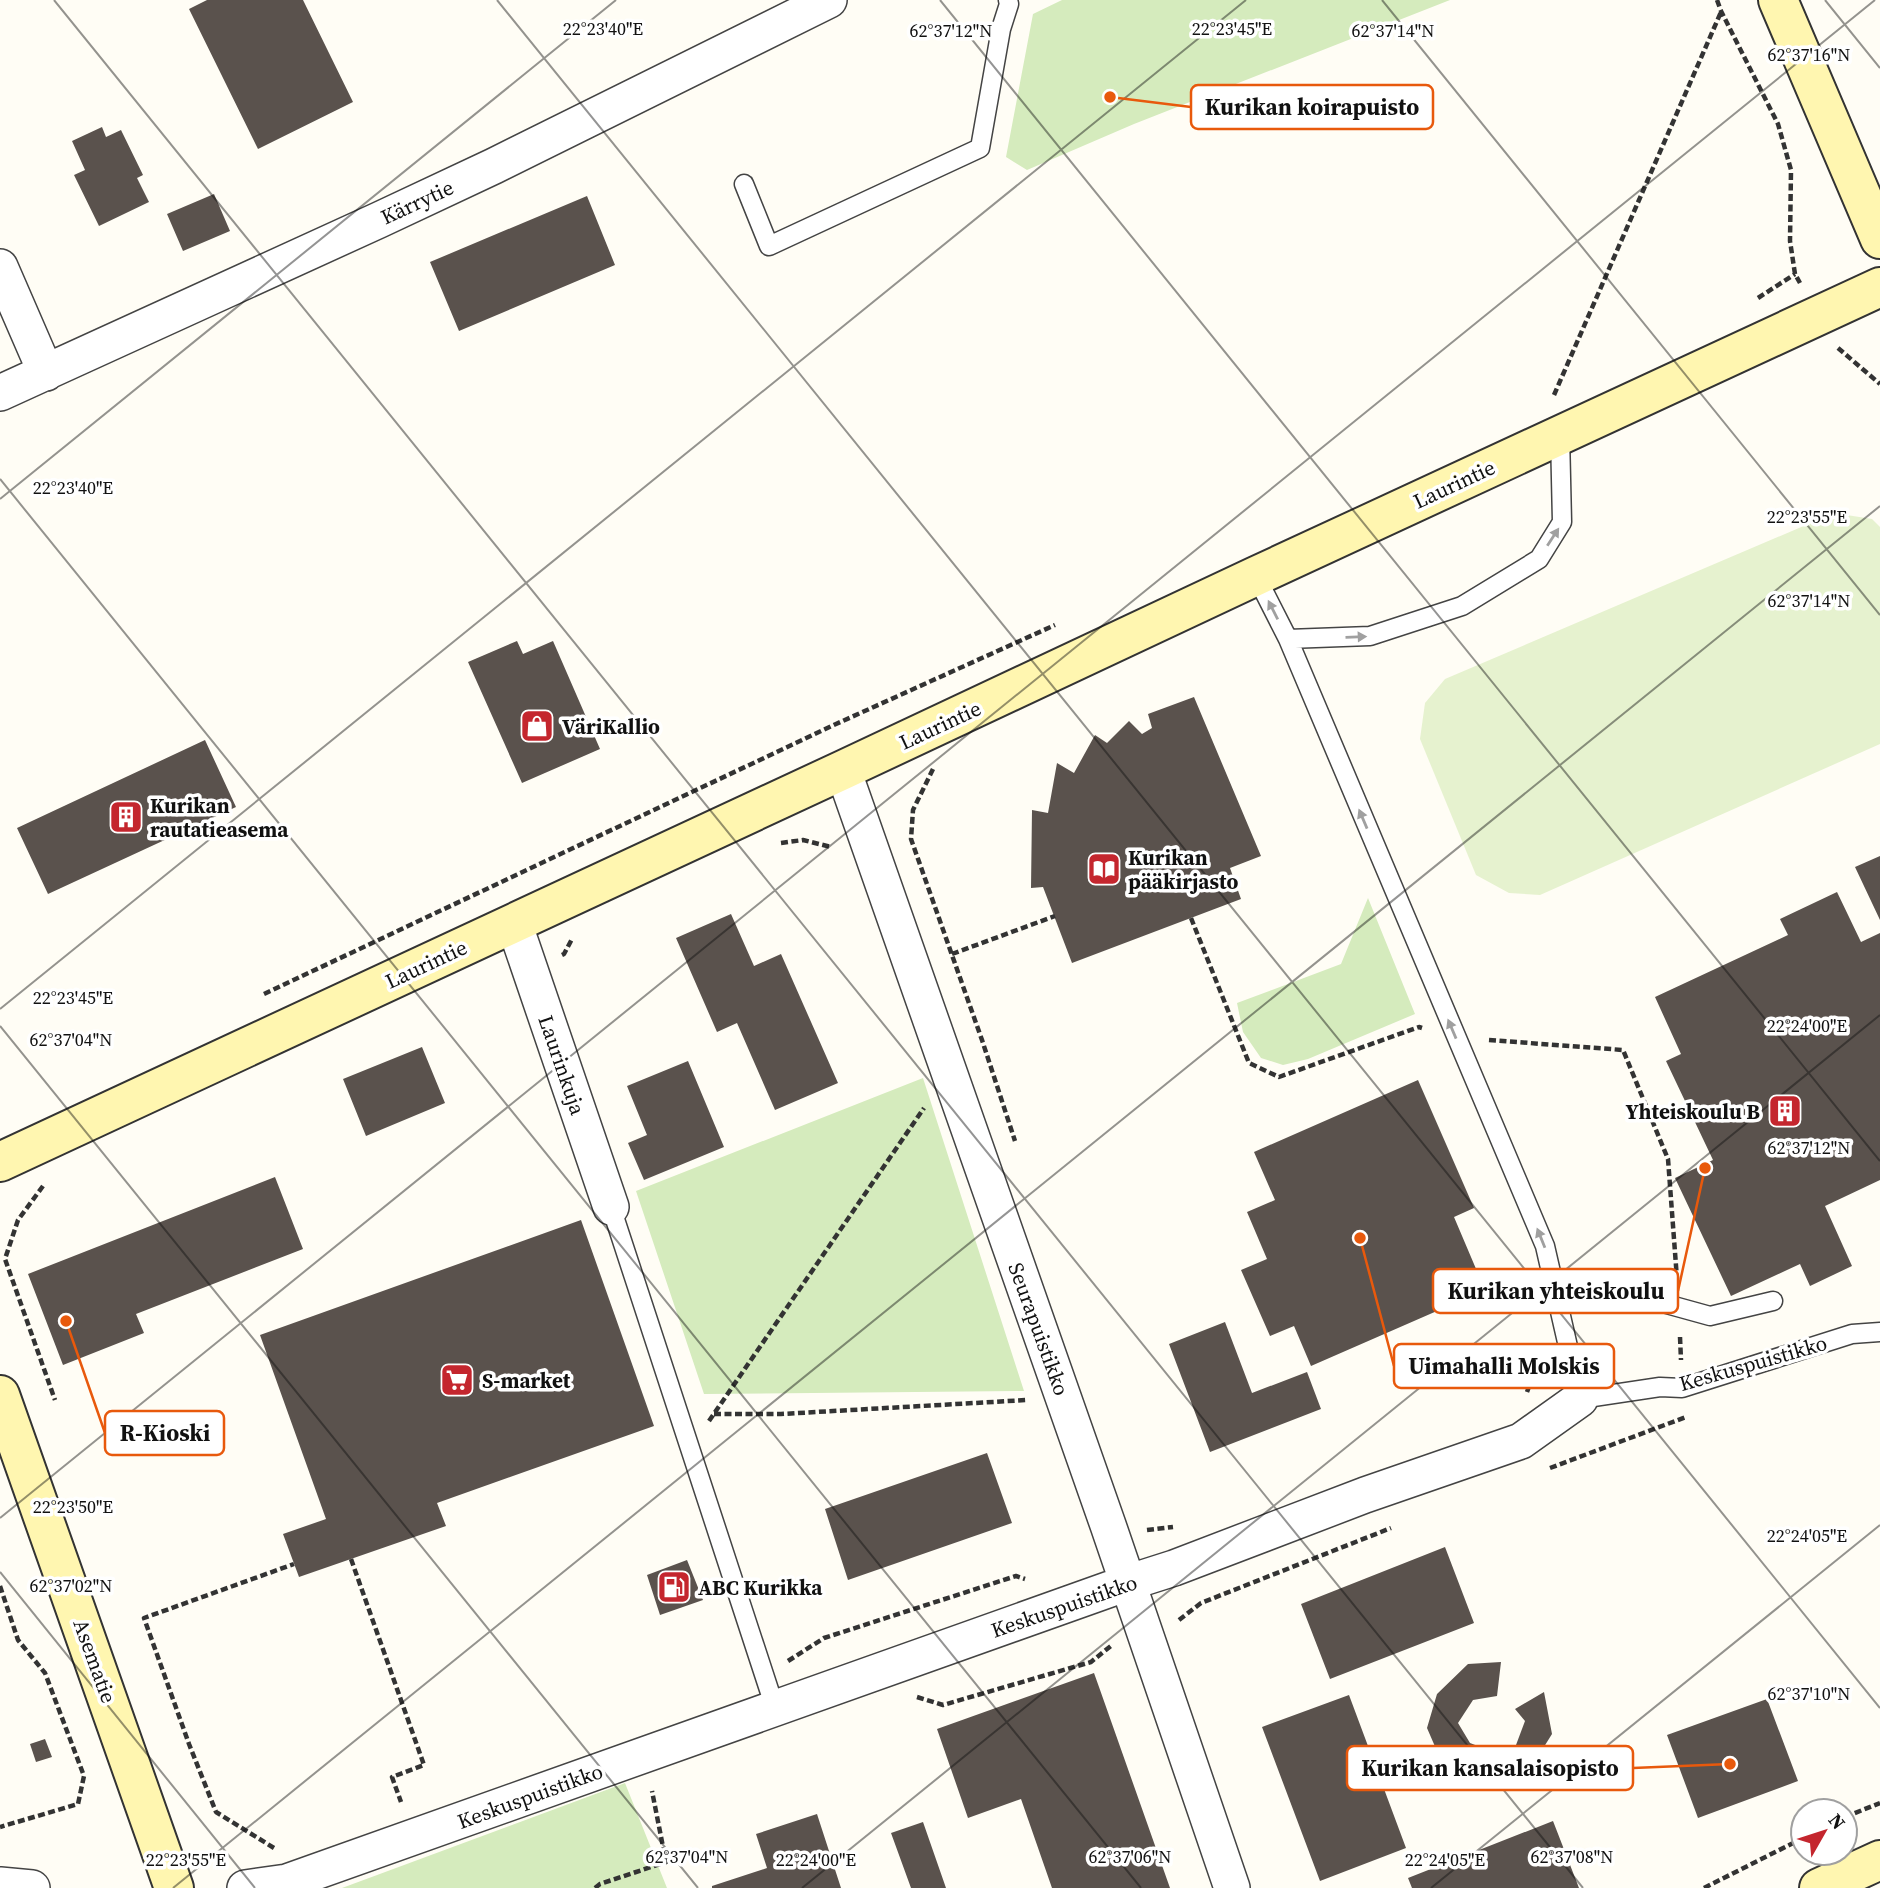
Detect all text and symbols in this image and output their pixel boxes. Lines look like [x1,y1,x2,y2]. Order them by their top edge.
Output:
text: 22°23'40"E [563,16,643,41]
text: 22°23'45"E [1192,16,1272,41]
text: 62°37'12"N [910,18,992,43]
text: 62°37'14"N [1352,18,1434,43]
text: 62°37'16"N [1768,42,1850,67]
callout: Kurikan koirapuisto [1191,85,1433,129]
text: Kurikan koirapuisto [1205,91,1419,123]
street label: Kärrytie [376,173,458,231]
street label: Laurintie [1408,452,1500,516]
text: 22°23'40"E [33,475,113,500]
text: 22°23'55"E [1767,504,1847,529]
one-way arrow [1546,527,1559,546]
text: 62°37'14"N [1768,588,1850,613]
one-way arrow [1267,600,1279,620]
one-way arrow [1345,631,1367,642]
street label: Laurintie [894,693,986,757]
shop icon: VäriKallio [518,707,556,745]
place label: VäriKallio [562,712,660,741]
place label: Kurikan rautatieasema [150,791,289,844]
building icon: Kurikan rautatieasema [107,798,145,836]
one-way arrow [1358,808,1369,829]
place label: Kurikan pääkirjasto [1128,843,1238,896]
library icon: Kurikan pääkirjasto [1085,850,1123,888]
street label: Laurintie [380,932,472,996]
text: 22°23'45"E [33,985,113,1010]
street label: Laurinkuja [531,1011,593,1119]
text: 22°24'00"E [1767,1013,1847,1038]
one-way arrow [1446,1018,1457,1039]
text: 62°37'04"N [30,1027,112,1052]
building icon: Yhteiskoulu B [1766,1092,1804,1130]
place label: Yhteiskoulu B [1625,1097,1760,1126]
text: 62°37'12"N [1768,1135,1850,1160]
one-way arrow [1535,1228,1547,1248]
street label: Seurapuistikko [1002,1259,1076,1399]
callout: Kurikan yhteiskoulu [1433,1269,1678,1313]
text: Kurikan yhteiskoulu [1448,1275,1664,1307]
street label: Keskuspuistikko [1676,1328,1830,1398]
callout: Uimahalli Molskis [1394,1344,1614,1388]
text: Uimahalli Molskis [1408,1350,1600,1382]
supermarket icon: S-market [438,1361,476,1399]
place label: S-market [482,1366,571,1395]
callout: R-Kioski [105,1411,224,1455]
text: R-Kioski [120,1417,210,1449]
text: 22°23'50"E [33,1494,113,1519]
text: 22°24'05"E [1767,1523,1847,1548]
street label: Keskuspuistikko [987,1567,1141,1645]
fuel station icon: ABC Kurikka [655,1568,693,1606]
text: 62°37'02"N [30,1573,112,1598]
place label: ABC Kurikka [698,1573,823,1602]
street label: Asematie [66,1615,124,1707]
text: 62°37'10"N [1768,1681,1850,1706]
callout: Kurikan kansalaisopisto [1347,1746,1633,1790]
text: Kurikan kansalaisopisto [1361,1752,1619,1784]
street label: Keskuspuistikko [453,1756,607,1836]
north arrow [1789,1797,1859,1867]
text: N [1823,1808,1852,1835]
text: 62°37'04"N [646,1844,728,1869]
text: 62°37'06"N [1089,1844,1171,1869]
text: 62°37'08"N [1531,1844,1613,1869]
text: 22°23'55"E [146,1847,226,1872]
text: 22°24'00"E [776,1847,856,1872]
text: 22°24'05"E [1405,1847,1485,1872]

